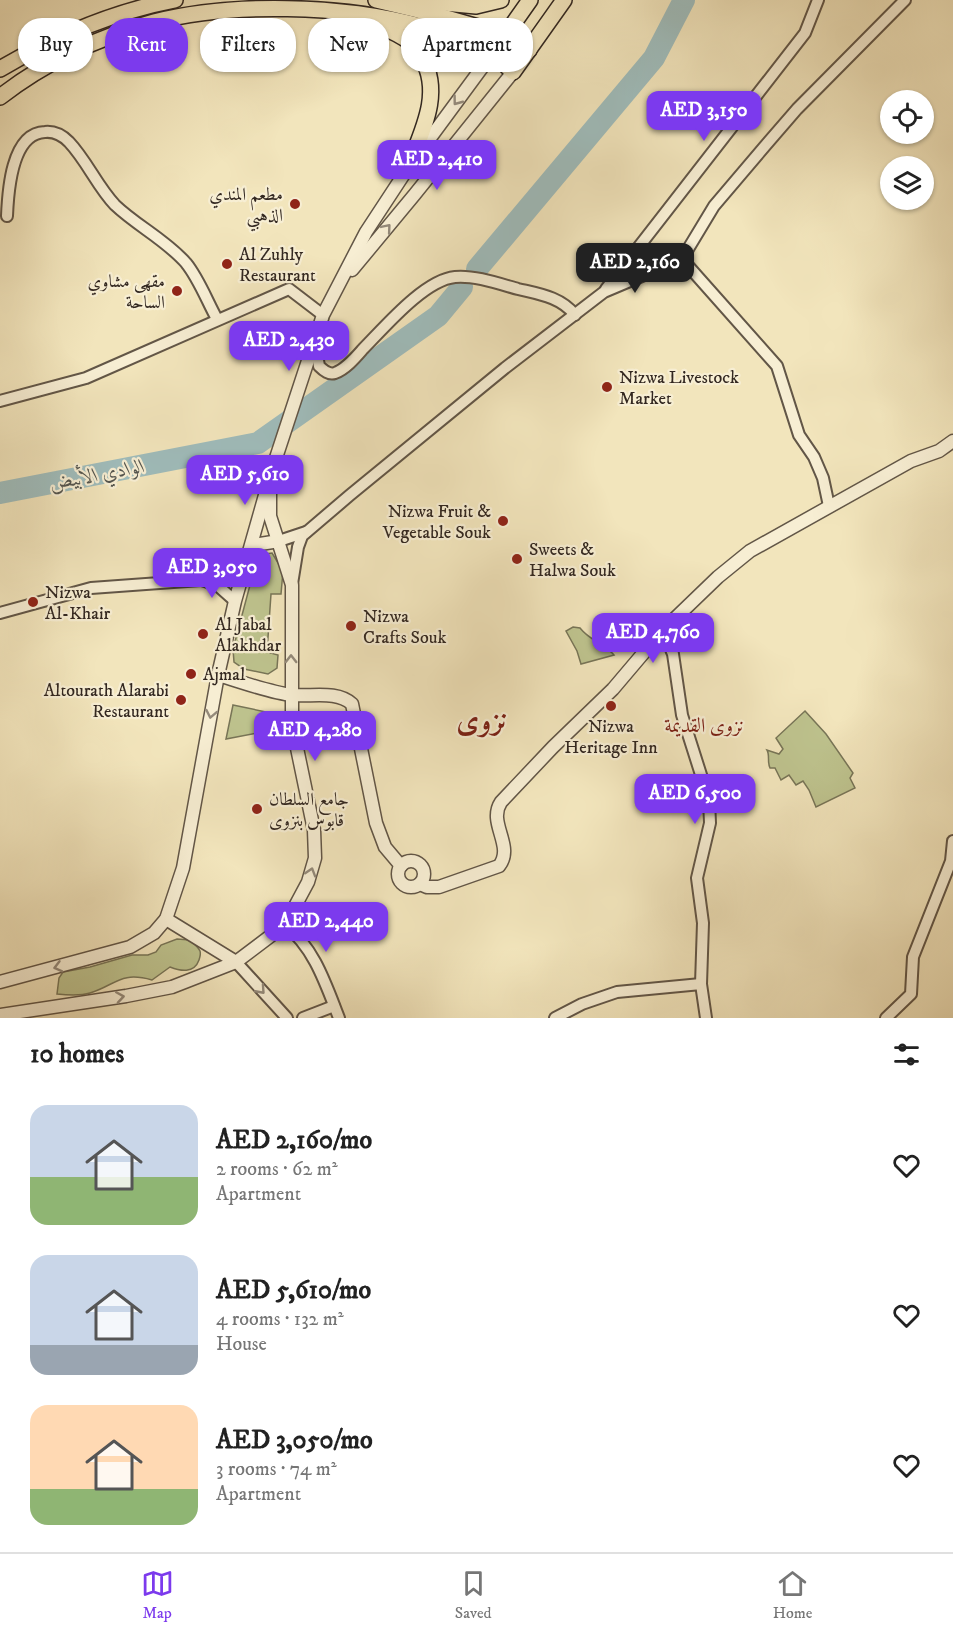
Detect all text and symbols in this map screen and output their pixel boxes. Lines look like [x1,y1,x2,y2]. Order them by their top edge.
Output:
chip: Buy [18,18,93,72]
chip: Rent [105,18,188,72]
chip: Filters [200,18,296,72]
chip: New [308,18,389,72]
chip: Apartment [401,18,533,72]
map controls [880,90,934,210]
button: locate [880,90,934,144]
pin: AED 3,150 [635,91,773,142]
one-way arrow [454,95,465,106]
text: AED 3,150 [661,98,747,123]
pin: AED 2,410 [368,140,506,191]
text: AED 2,410 [391,147,483,172]
button: layers [880,156,934,210]
place label: مطعم المندي الذهبي [209,184,283,232]
marker: مطعم المندي الذهبي [288,197,302,211]
one-way arrow [379,224,390,235]
pin: AED 2,160 [566,243,704,294]
place label: Al Zuhly Restaurant [239,244,316,287]
text: AED 2,160 [590,250,680,275]
marker: Al Zuhly Restaurant [220,257,234,271]
place label: مقهى مشاوي الساحة [87,271,165,314]
marker: مقهى مشاوي الساحة [170,284,184,298]
pin: AED 2,430 [220,321,358,372]
text: AED 2,430 [243,328,335,353]
place label: Nizwa Livestock Market [619,367,739,410]
marker: Nizwa Livestock Market [600,380,614,394]
water label: الوادي الأبيض [47,450,148,499]
pin: AED 5,610 [176,455,314,506]
text: AED 5,610 [200,462,290,487]
place label: Nizwa Fruit & Vegetable Souk [382,501,491,544]
marker: Nizwa Fruit & Vegetable Souk [496,514,510,528]
place label: Sweets & Halwa Souk [529,539,616,582]
pin: AED 3,050 [143,548,281,599]
marker: Sweets & Halwa Souk [510,552,524,566]
text: AED 3,050 [167,555,257,580]
place label: Nizwa Al-Khair [45,582,111,625]
marker: Nizwa Al-Khair [26,595,40,609]
place label: Nizwa Crafts Souk [363,606,446,649]
pin: AED 4,760 [584,613,722,664]
place label: Al Jabal Alakhdar [215,614,281,657]
marker: Nizwa Crafts Souk [344,619,358,633]
text: AED 4,760 [606,620,700,645]
marker: Al Jabal Alakhdar [196,627,210,641]
one-way arrow [285,655,297,664]
place label: Ajmal [203,664,246,686]
marker: Ajmal [184,667,198,681]
place label: Altourath Alarabi Restaurant [44,680,169,723]
marker: Altourath Alarabi Restaurant [174,693,188,707]
marker: Nizwa Heritage Inn [604,699,618,713]
district label: نزوى [456,703,508,740]
one-way arrow [205,709,218,719]
pin: AED 4,280 [246,711,384,762]
district label: نزوى القديمة [664,714,744,739]
place label: Nizwa Heritage Inn [564,716,658,759]
text: AED 4,280 [268,718,362,743]
pin: AED 6,500 [626,774,764,825]
text: AED 6,500 [648,781,742,806]
place label: جامع السلطان قابوس بنزوى [269,789,349,832]
marker: جامع السلطان قابوس بنزوى [250,802,264,816]
one-way arrow [304,867,316,878]
pin: AED 2,440 [257,902,395,953]
text: AED 2,440 [278,909,374,934]
one-way arrow [53,960,64,972]
one-way arrow [254,983,265,994]
one-way arrow [115,991,125,1004]
text: 10 homes [30,1038,124,1071]
icon: filters [890,1038,923,1071]
text: AED 2,160/mo [216,1124,372,1157]
icon: home [78,1129,150,1201]
icon: heart [890,1149,923,1182]
text: 2 rooms · 62 m² [216,1157,338,1182]
text: Apartment [216,1182,301,1207]
text: AED 5,610/mo [216,1274,371,1307]
icon: home [78,1279,150,1351]
icon: heart [890,1299,923,1332]
text: 4 rooms · 132 m² [216,1307,344,1332]
text: House [216,1332,267,1357]
text: AED 3,050/mo [216,1424,373,1457]
icon: home [78,1429,150,1501]
icon: heart [890,1449,923,1482]
text: 3 rooms · 74 m² [216,1457,337,1482]
text: Apartment [216,1482,301,1507]
tab: Map [141,1567,174,1623]
tab: Saved [455,1567,492,1623]
tab: Home [773,1567,812,1623]

